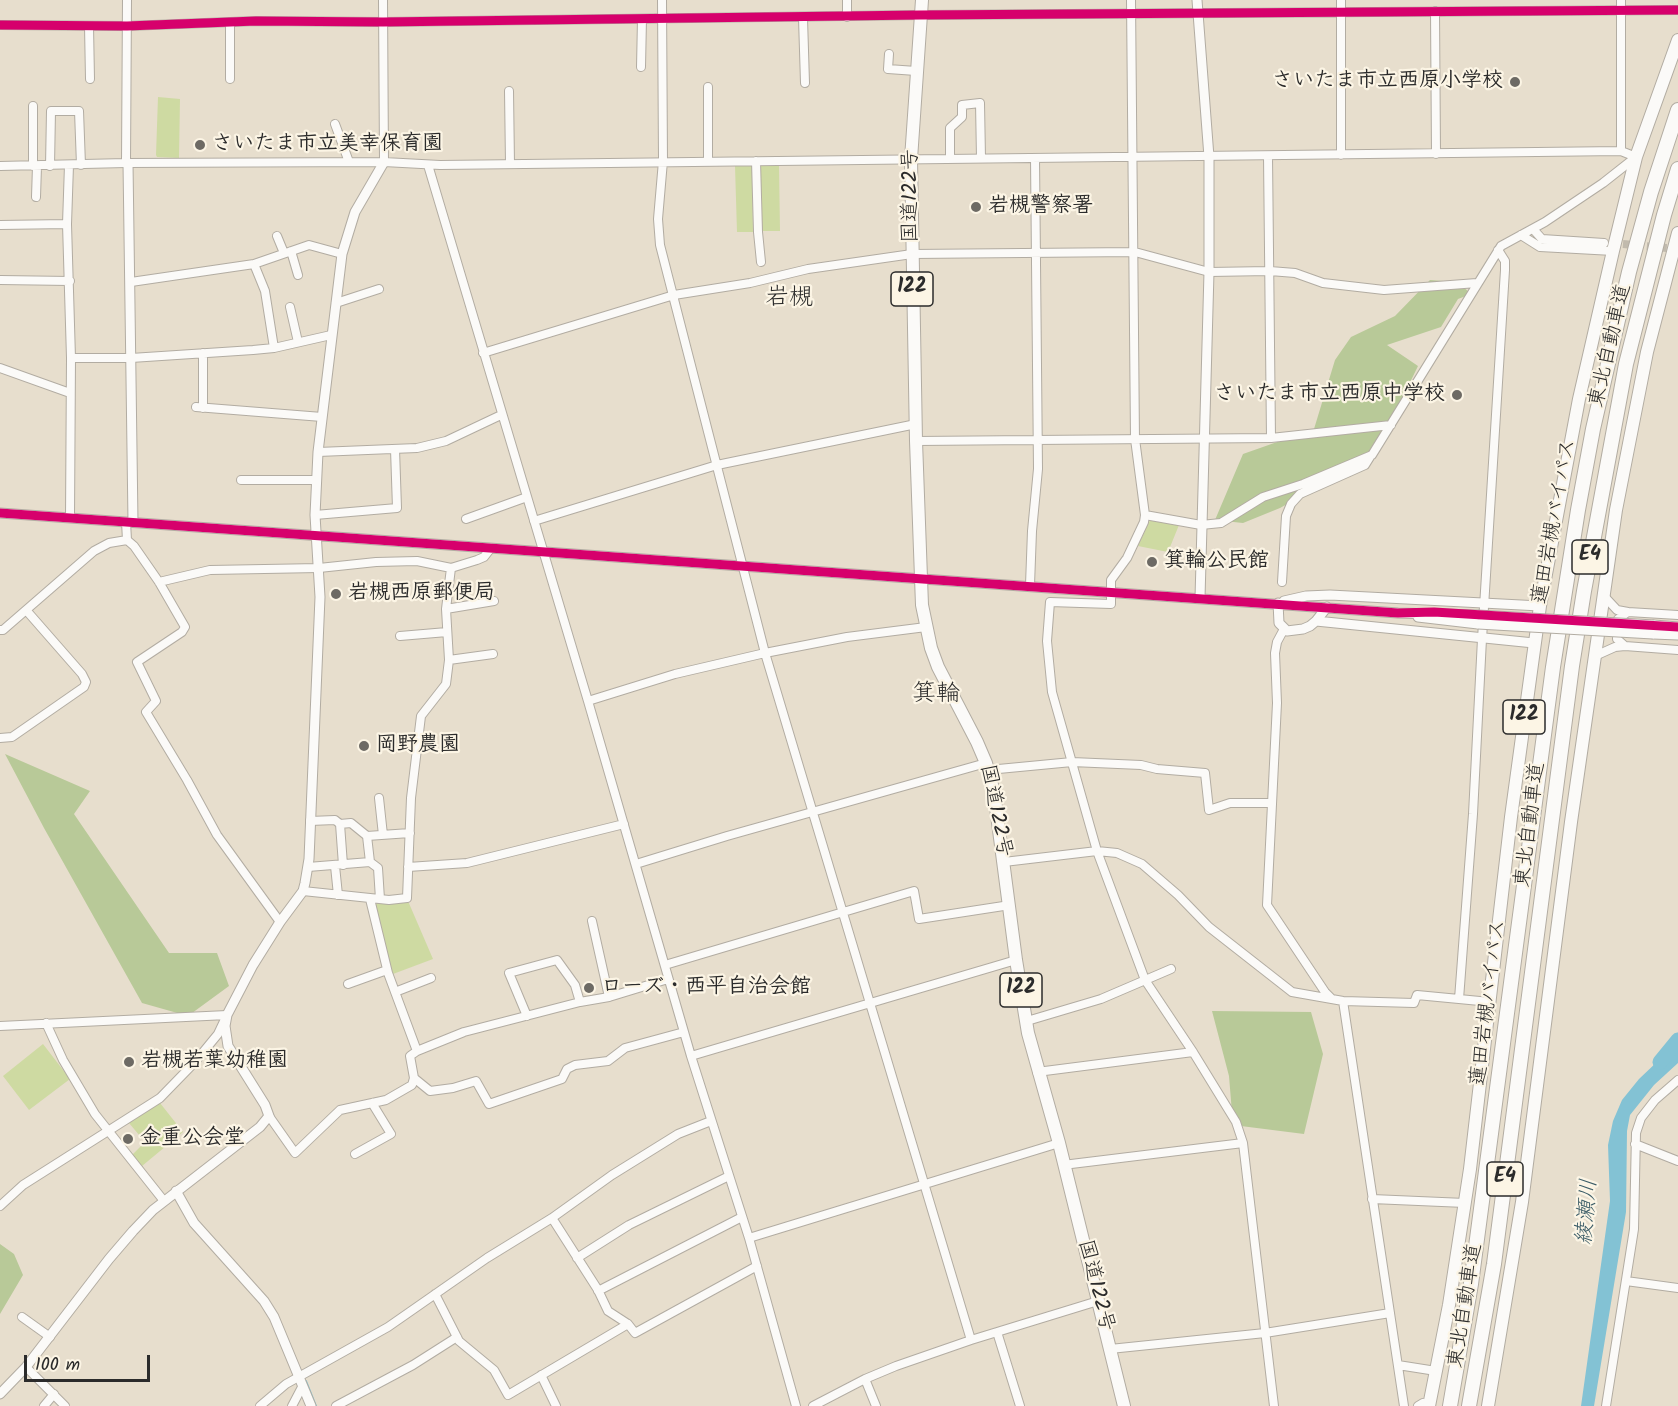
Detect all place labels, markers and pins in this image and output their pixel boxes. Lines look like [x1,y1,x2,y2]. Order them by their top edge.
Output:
place label: さいたま市立西原小学校 [1272,69,1503,95]
marker: さいたま市立西原小学校 [1508,75,1522,89]
place label: さいたま市立美幸保育園 [212,132,443,158]
marker: さいたま市立美幸保育園 [193,138,207,152]
place label: 岩槻警察署 [988,194,1093,220]
marker: 岩槻警察署 [969,200,983,214]
place label: さいたま市立西原中学校 [1214,382,1445,408]
marker: さいたま市立西原中学校 [1450,388,1464,402]
place label: 箕輪公民館 [1164,549,1269,575]
marker: 箕輪公民館 [1145,555,1159,569]
place label: 岩槻西原郵便局 [348,581,495,607]
marker: 岩槻西原郵便局 [329,587,343,601]
place label: 岡野農園 [376,733,460,759]
marker: 岡野農園 [357,739,371,753]
place label: ローズ・西平自治会館 [601,975,811,1001]
marker: ローズ・西平自治会館 [582,981,596,995]
place label: 岩槻若葉幼稚園 [141,1049,288,1075]
marker: 岩槻若葉幼稚園 [122,1055,136,1069]
place label: 金重公会堂 [140,1126,245,1152]
marker: 金重公会堂 [121,1132,135,1146]

